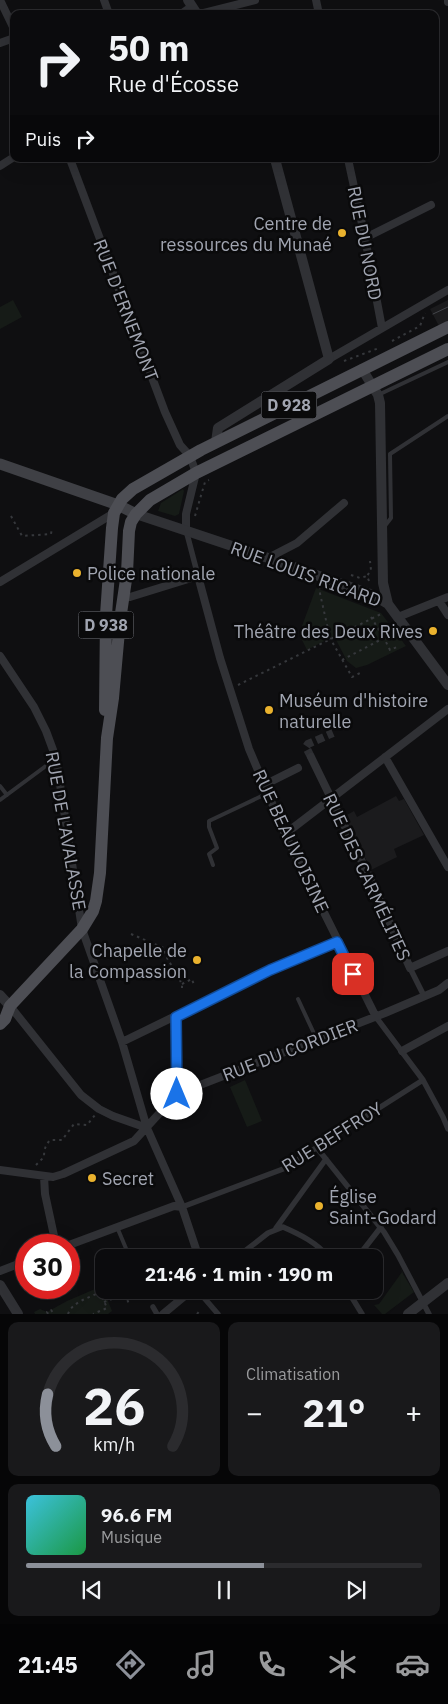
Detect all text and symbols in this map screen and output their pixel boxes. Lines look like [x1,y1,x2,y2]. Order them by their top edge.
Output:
text: 50 m [108,25,190,71]
icon: right [25,30,90,95]
text: Rue d'Écosse [108,69,239,98]
icon: right [71,125,99,153]
text: Puis [25,127,61,151]
street label: RUE DU NORD [343,184,387,302]
place label: Centre de ressources du Munaé [160,212,332,256]
marker: Centre de ressources du Munaé [336,227,348,239]
street label: RUE D'ERNEMONT [88,236,164,384]
road number: D 928 [262,392,316,418]
street label: RUE LOUIS RICARD [228,536,384,612]
place label: Police nationale [87,562,216,585]
marker: Police nationale [71,567,83,579]
road number: D 938 [78,612,134,638]
place label: Théâtre des Deux Rives [234,620,423,643]
marker: Théâtre des Deux Rives [427,625,439,637]
place label: Muséum d'histoire naturelle [279,689,428,733]
marker: Muséum d'histoire naturelle [263,704,275,716]
street label: RUE DE L'AVALASSE [41,750,91,912]
street label: RUE BEAUVOISINE [248,766,334,916]
street label: RUE DES CARMÉLITES [318,790,416,964]
place label: Chapelle de la Compassion [69,939,187,983]
pin [332,953,374,995]
marker: Chapelle de la Compassion [191,954,203,966]
icon: arrive [339,960,367,988]
street label: RUE DU CORDIER [219,1014,361,1086]
position arrow [150,1067,202,1119]
street label: RUE BEFFROY [277,1097,387,1177]
place label: Secret [102,1167,154,1190]
marker: Secret [86,1172,98,1184]
place label: Église Saint-Godard [329,1185,437,1229]
marker: Église Saint-Godard [313,1200,325,1212]
speed limit sign: 30 [15,1234,80,1299]
text: 21:46 · 1 min · 190 m [145,1262,333,1286]
text: Climatisation [246,1364,340,1384]
text: 26 [83,1372,145,1439]
text: 21° [302,1388,366,1437]
text: − [246,1394,263,1431]
text: + [405,1394,422,1431]
text: km/h [93,1433,135,1456]
text: 96.6 FM [101,1503,172,1527]
text: Musique [101,1527,162,1547]
icon: previous [78,1576,106,1604]
icon: pause [210,1576,238,1604]
icon: next [342,1576,370,1604]
icon: directions [113,1647,148,1682]
icon: music [184,1647,219,1682]
icon: phone [254,1647,289,1682]
icon: climate [325,1647,360,1682]
icon: car [395,1647,430,1682]
text: 21:45 [18,1650,78,1679]

